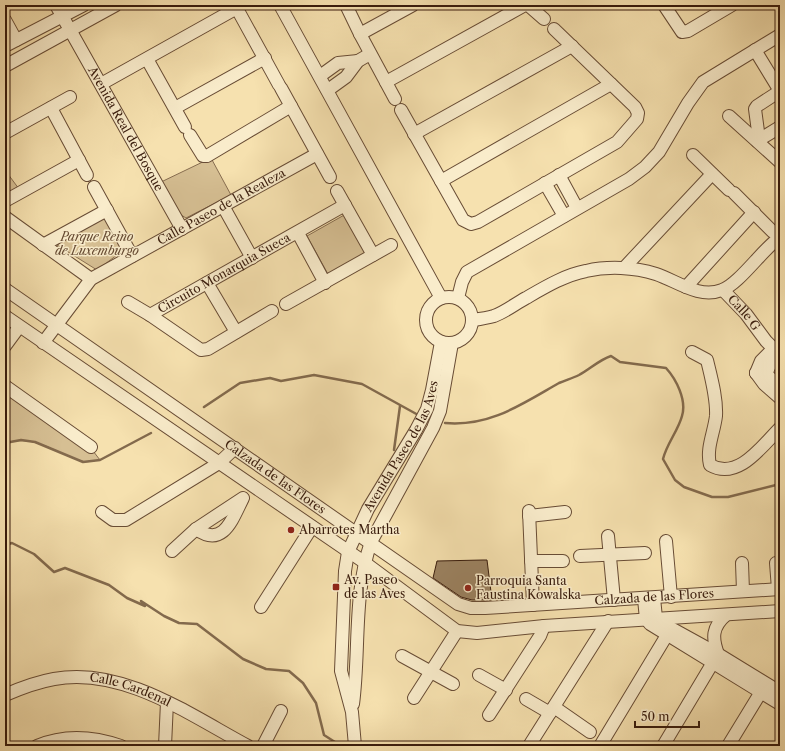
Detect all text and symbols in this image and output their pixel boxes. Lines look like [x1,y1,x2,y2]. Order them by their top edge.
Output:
street label: Avenida Real del Bosque [85,63,167,194]
street label: Calle Paseo de la Realeza [154,165,288,248]
park label: Parque Reino de Luxemburgo [55,229,139,258]
street label: Circuito Monarquia Sueca [155,229,293,316]
street label: Calle G [725,292,764,334]
street label: Avenida Paseo de las Aves [360,379,441,515]
street label: Calzada de las Flores [222,436,329,517]
place label: Abarrotes Martha [298,522,400,537]
marker: Abarrotes Martha [286,525,296,535]
place label: Av. Paseo de las Aves [343,572,405,601]
place label: Parroquia Santa Faustina Kowalska [476,573,581,602]
marker: Av. Paseo de las Aves [331,582,341,592]
marker: Parroquia Santa Faustina Kowalska [463,583,473,593]
street label: Calzada de las Flores [594,585,714,608]
street label: Calle Cardenal [89,669,174,710]
scale bar [635,703,699,729]
text: 50 m [641,709,670,724]

